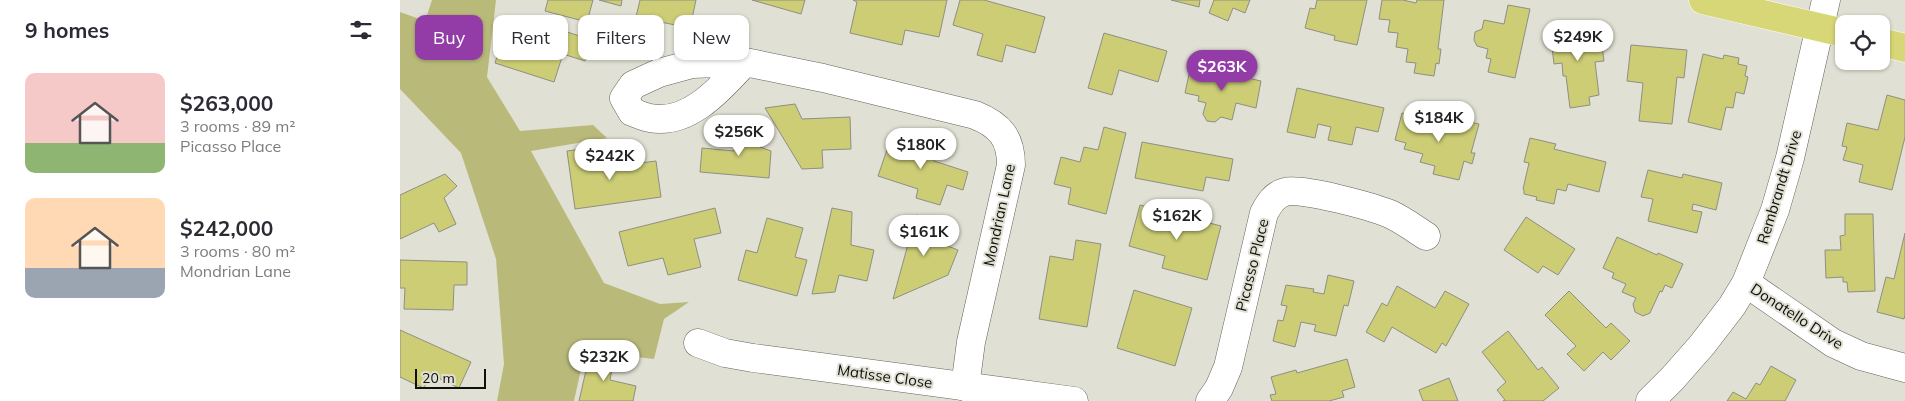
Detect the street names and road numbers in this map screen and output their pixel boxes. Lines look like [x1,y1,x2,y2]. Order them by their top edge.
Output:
street label: Rembrandt Drive [1753,128,1805,246]
street label: Mondrian Lane [979,162,1019,268]
street label: Picasso Place [1231,217,1273,313]
street label: Donatello Drive [1747,279,1847,353]
street label: Matisse Close [836,360,934,392]

